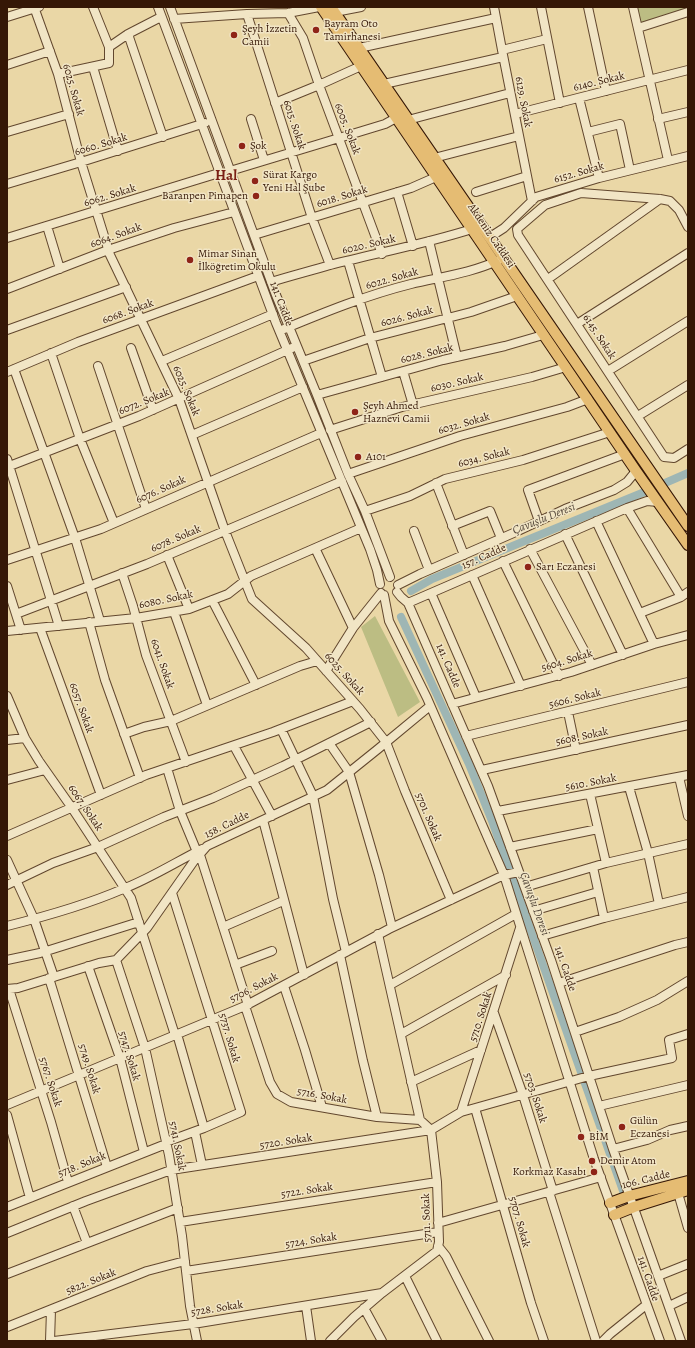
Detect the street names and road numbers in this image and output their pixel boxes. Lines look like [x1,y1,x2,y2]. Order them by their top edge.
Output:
street label: 6025. Sokak [59,63,87,117]
street label: 6140. Sokak [572,69,626,95]
street label: 6129. Sokak [512,75,534,129]
street label: 6015. Sokak [280,98,308,152]
street label: 6005. Sokak [331,101,363,157]
street label: 6060. Sokak [73,131,129,159]
street label: 6152. Sokak [553,160,605,186]
street label: 6062. Sokak [82,182,138,210]
street label: 6018. Sokak [315,183,369,211]
street label: Akdeniz Caddesi [465,201,517,271]
street label: 6064. Sokak [89,221,143,251]
street label: 6020. Sokak [341,232,397,258]
street label: 6022. Sokak [364,265,420,293]
street label: 141. Cadde [266,280,296,328]
street label: 6068. Sokak [100,297,156,327]
street label: 6026. Sokak [379,304,435,330]
street label: 6145. Sokak [580,312,618,362]
street label: 6028. Sokak [399,341,455,367]
street label: 6025. Sokak [169,364,203,418]
street label: 6030. Sokak [429,371,485,395]
street label: 6072. Sokak [117,386,171,418]
street label: 6032. Sokak [437,410,491,438]
street label: 6034. Sokak [457,445,511,471]
street label: 6076. Sokak [134,473,188,507]
street label: 6078. Sokak [149,522,203,556]
street label: 157. Cadde [460,541,508,573]
street label: 6080. Sokak [138,588,194,612]
street label: 6041. Sokak [147,637,177,691]
street label: 141. Cadde [433,642,463,690]
street label: 5604. Sokak [540,647,594,675]
street label: 6025. Sokak [321,650,367,698]
street label: 6057. Sokak [66,681,96,735]
street label: 5606. Sokak [548,686,602,712]
street label: 5608. Sokak [554,725,610,749]
street label: 5610. Sokak [564,772,618,794]
street label: 6067. Sokak [65,782,105,834]
street label: 5701. Sokak [412,791,444,843]
street label: 158. Cadde [202,809,252,841]
street label: 141. Cadde [551,945,579,993]
street label: 5706. Sokak [228,970,280,1006]
street label: 5710. Sokak [467,991,495,1043]
street label: 5737. Sokak [216,1012,242,1064]
street label: 5747. Sokak [115,1029,143,1083]
street label: 5749. Sokak [75,1042,103,1096]
street label: 5767. Sokak [36,1055,64,1109]
street label: 5703. Sokak [521,1071,549,1125]
street label: 5716. Sokak [296,1085,348,1107]
street label: 5741. Sokak [166,1120,188,1172]
street label: 5720. Sokak [259,1131,313,1153]
street label: 5718. Sokak [56,1149,108,1181]
street label: 106. Cadde [621,1168,671,1192]
street label: 5722. Sokak [280,1180,334,1202]
street label: 5711. Sokak [420,1193,434,1243]
street label: 5707. Sokak [505,1195,533,1249]
street label: 5724. Sokak [284,1230,338,1252]
street label: 141. Cadde [634,1255,662,1303]
street label: 5822. Sokak [64,1266,118,1298]
street label: 5728. Sokak [190,1298,244,1320]

